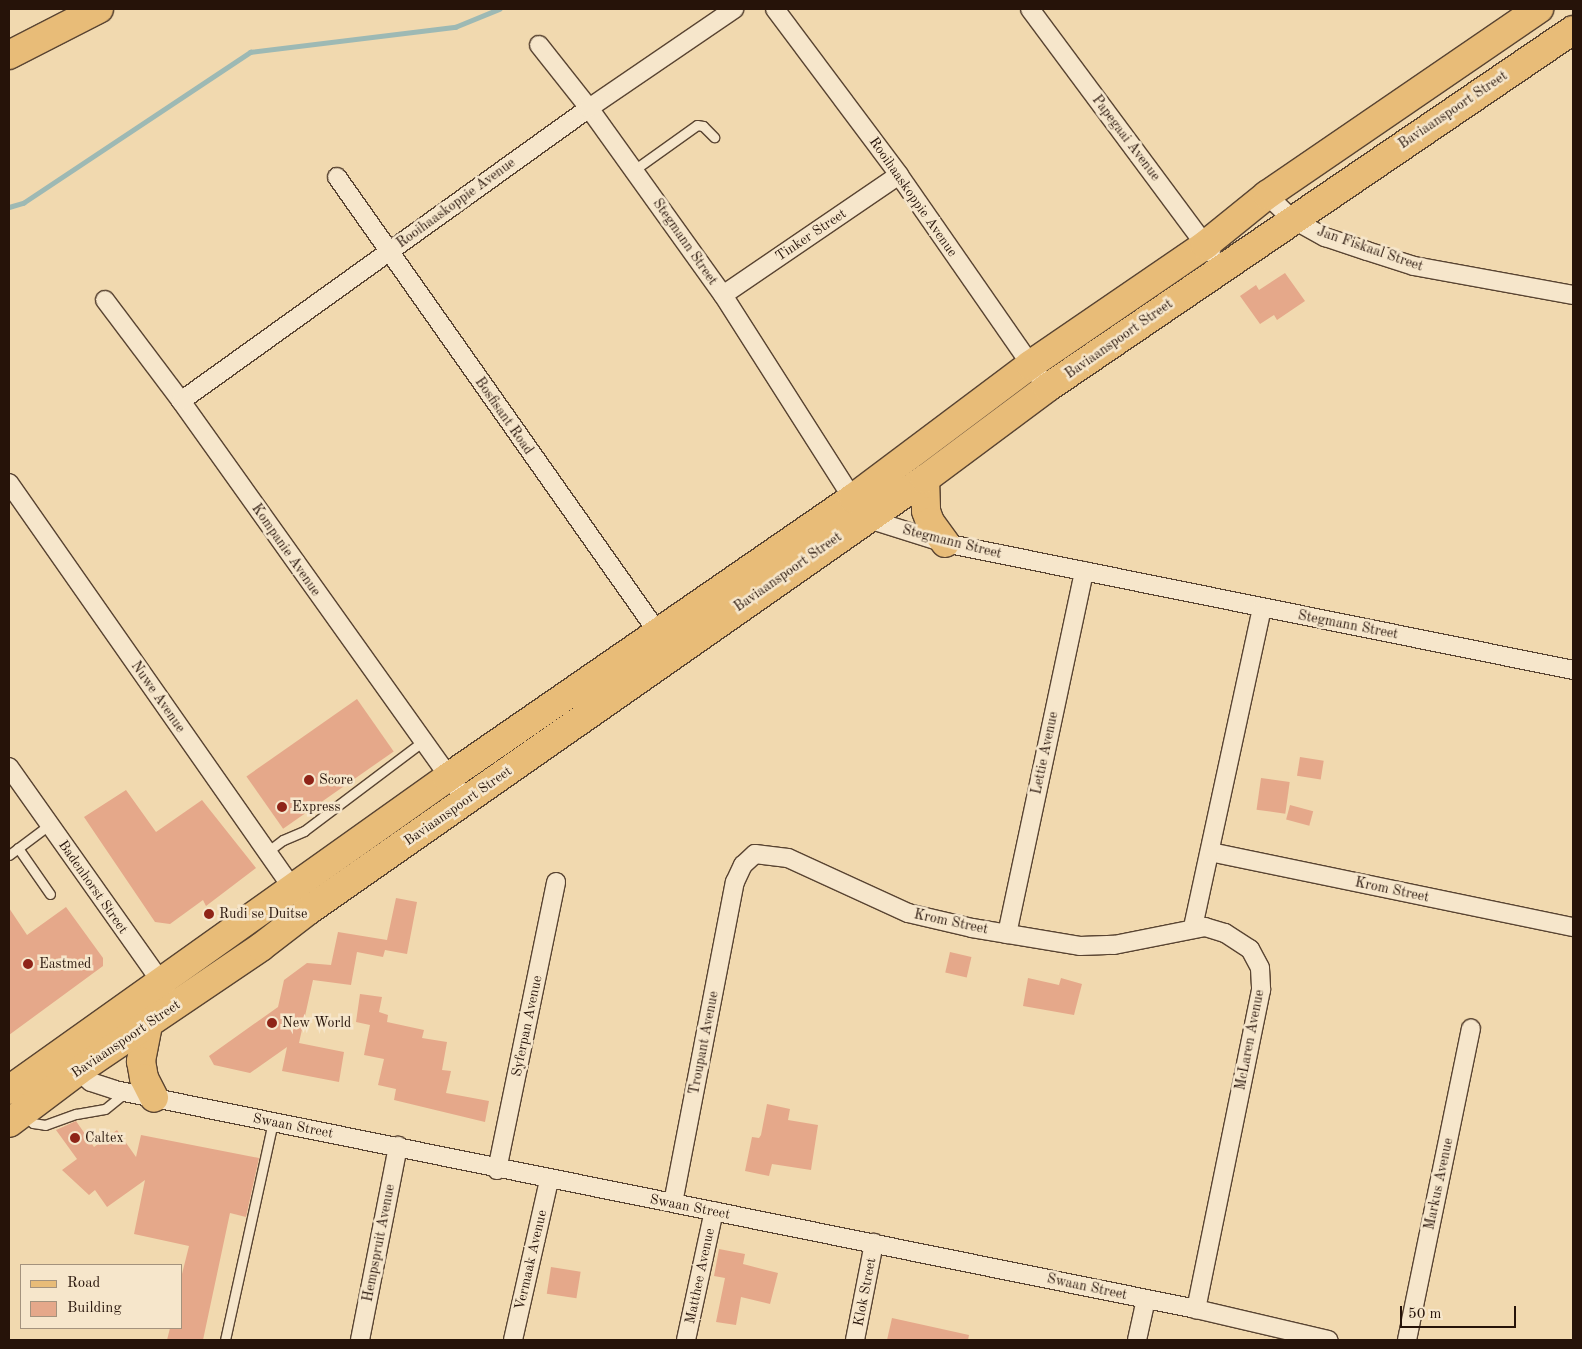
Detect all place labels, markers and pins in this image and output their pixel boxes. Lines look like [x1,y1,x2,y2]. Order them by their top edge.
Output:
place label: Score [319,772,353,788]
marker: Score [303,774,315,786]
place label: Express [292,799,341,815]
marker: Express [276,801,288,813]
place label: Rudi se Duitse [219,906,308,922]
marker: Rudi se Duitse [203,908,215,920]
place label: Eastmed [39,956,91,972]
marker: Eastmed [21,957,35,971]
place label: New World [282,1015,351,1031]
marker: New World [266,1017,278,1029]
place label: Caltex [85,1130,124,1146]
marker: Caltex [69,1132,81,1144]

